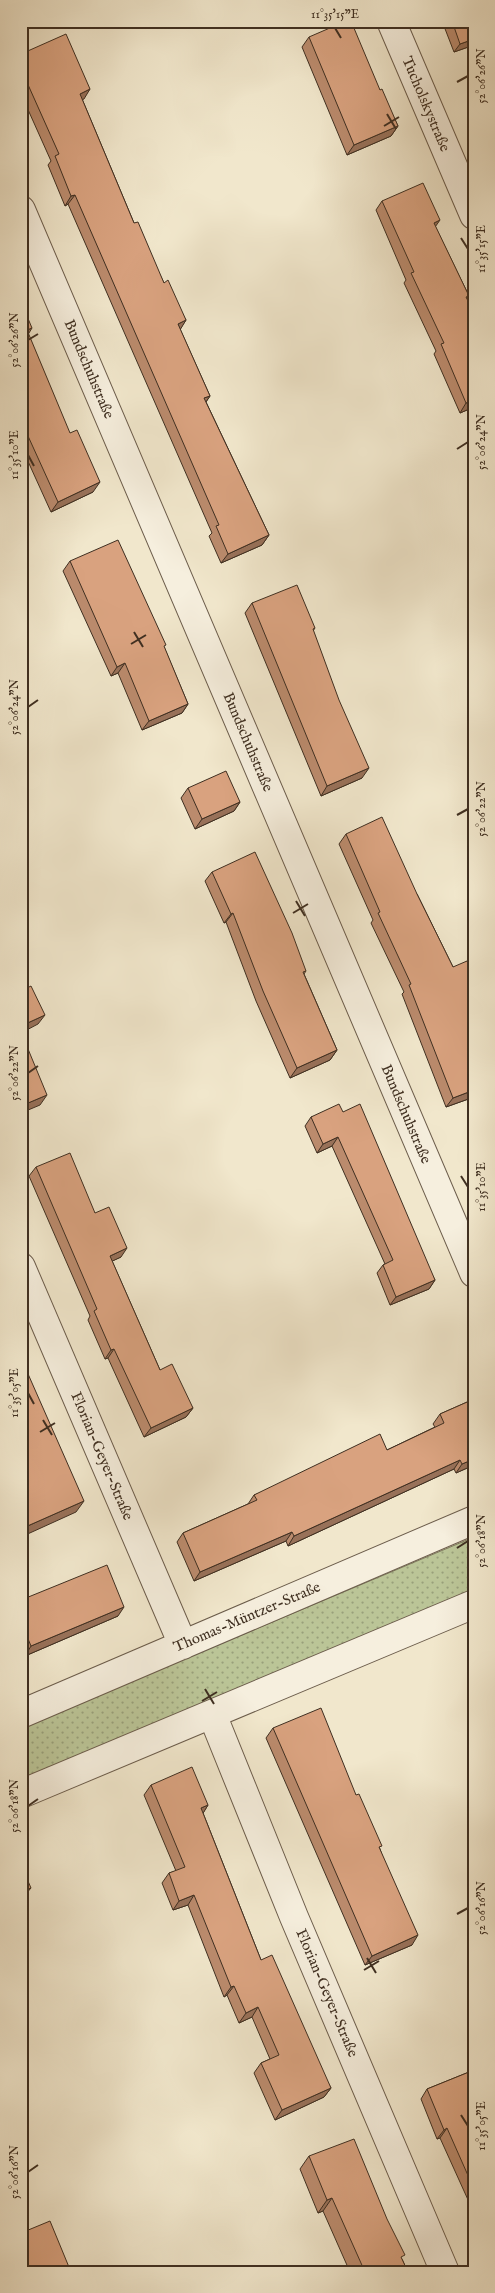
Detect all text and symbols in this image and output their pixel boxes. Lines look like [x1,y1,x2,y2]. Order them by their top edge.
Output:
text: 11°35'15"E [311,7,359,22]
text: 52°06'26"N [474,48,489,104]
street label: Tucholskystraße [397,54,455,155]
text: 11°35'15"E [474,225,489,273]
text: 52°06'26"N [7,312,22,368]
street label: Bundschuhstraße [60,316,119,422]
text: 52°06'24"N [474,413,489,470]
text: 11°35'10"E [7,430,22,480]
text: 52°06'24"N [7,678,22,735]
street label: Bundschuhstraße [219,689,278,795]
text: 52°06'22"N [474,781,489,837]
text: 52°06'22"N [7,1045,22,1101]
street label: Bundschuhstraße [377,1061,436,1167]
text: 11°35'10"E [474,1162,489,1212]
text: 11°35'05"E [7,1368,22,1418]
street label: Florian-Geyer-Straße [66,1389,138,1523]
text: 52°06'18"N [474,1514,489,1568]
street label: Thomas-Müntzer-Straße [171,1577,323,1657]
text: 52°06'18"N [7,1779,22,1833]
text: 52°06'16"N [474,1880,489,1935]
street label: Florian-Geyer-Straße [291,1926,363,2060]
text: 11°35'05"E [474,2101,489,2151]
text: 52°06'16"N [7,2144,22,2199]

